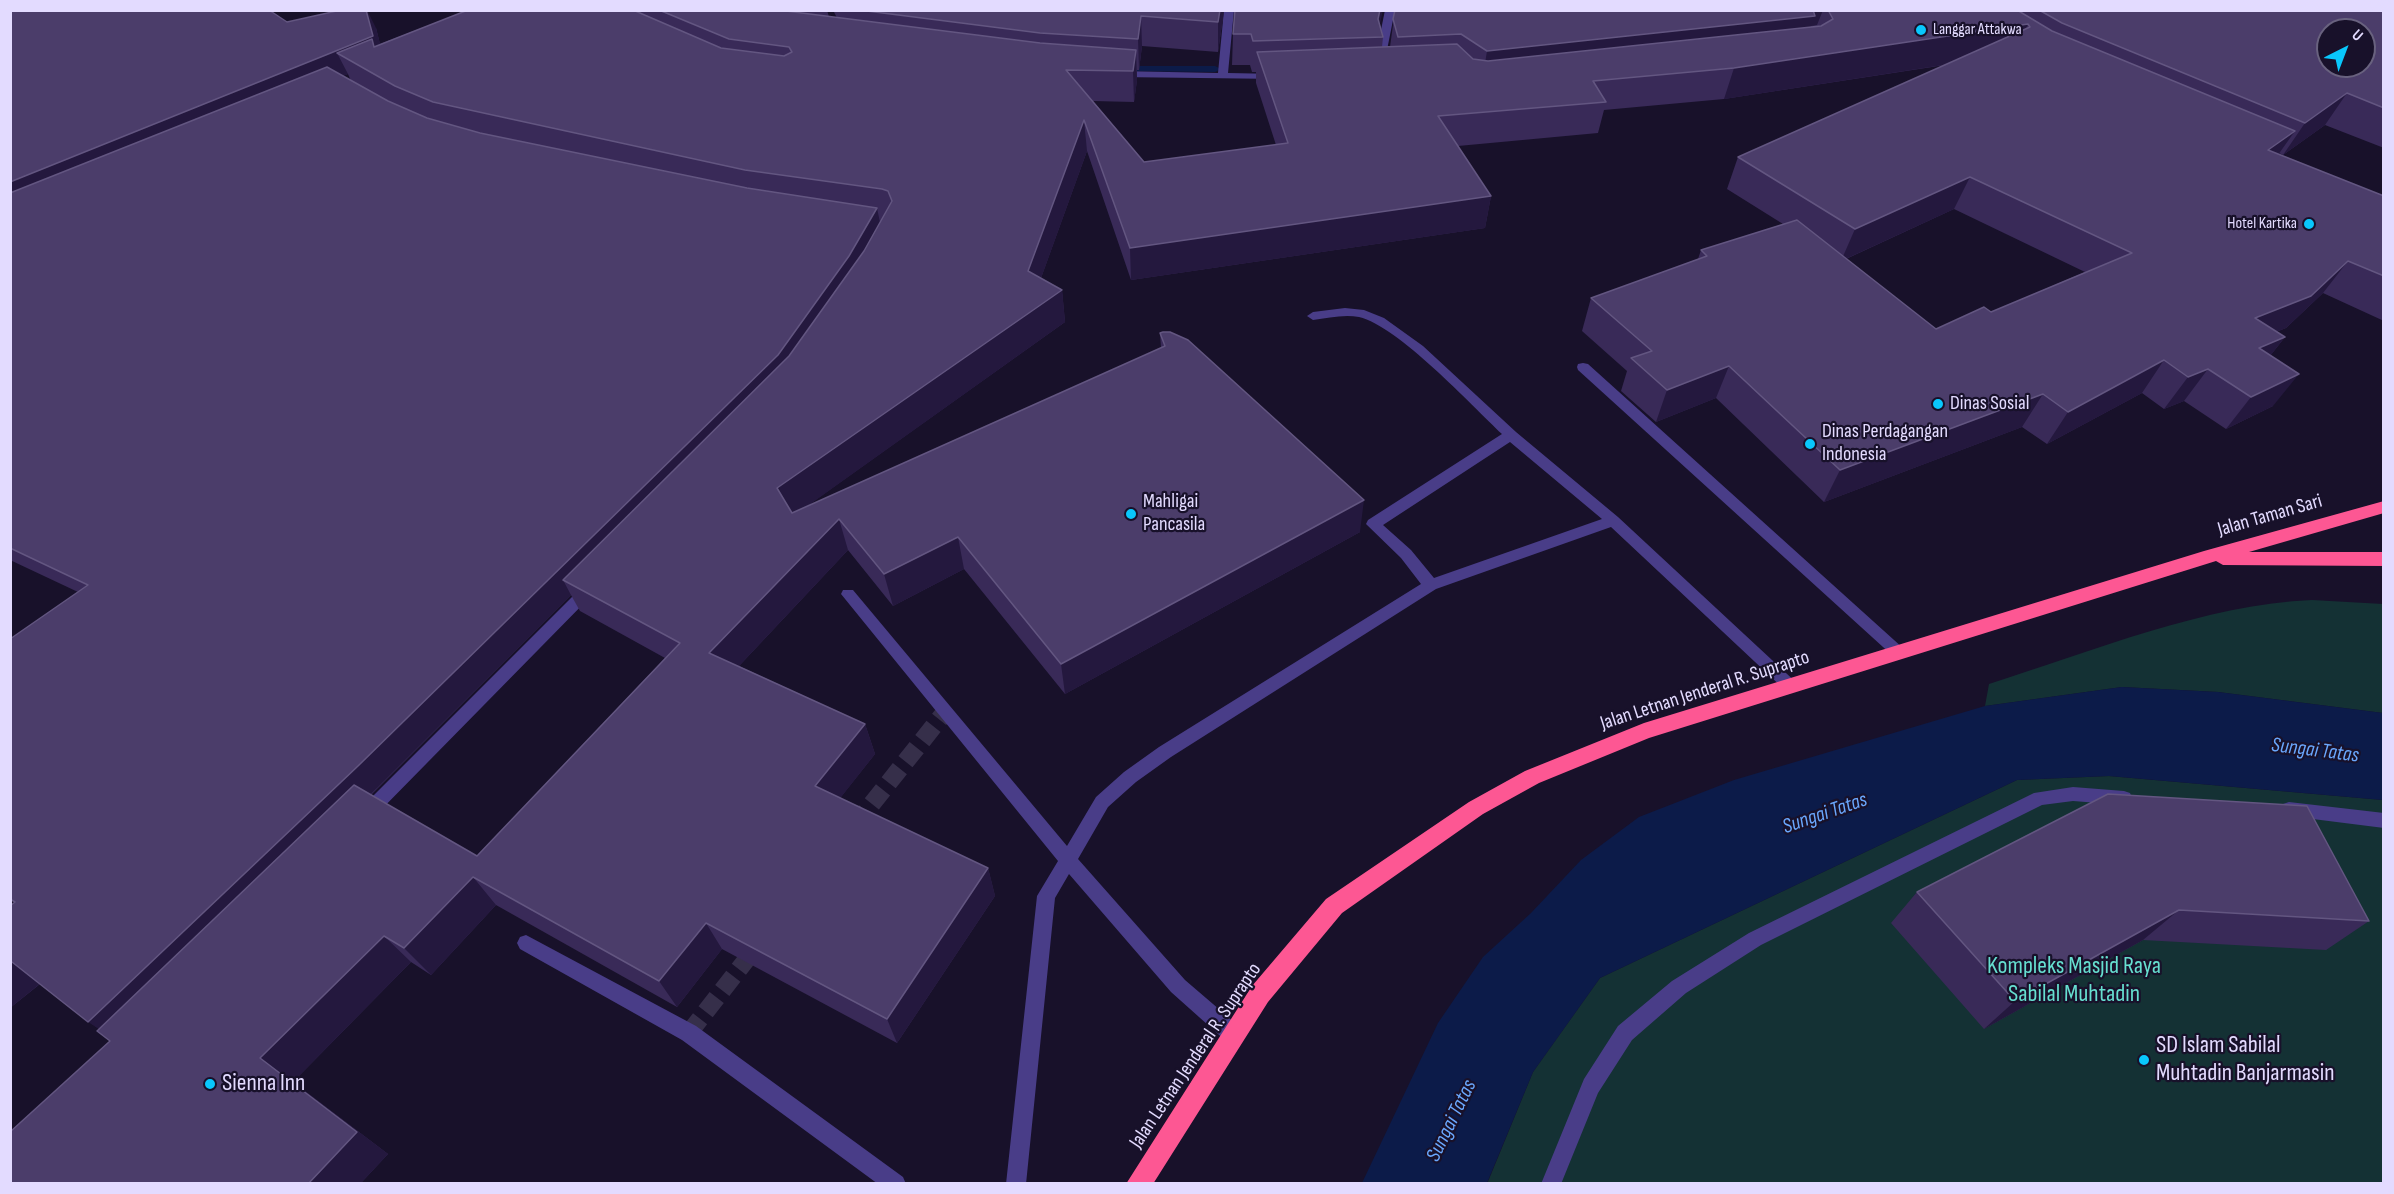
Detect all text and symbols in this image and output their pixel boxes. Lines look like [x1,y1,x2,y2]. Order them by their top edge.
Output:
north arrow [2316,18,2376,78]
place label: Langgar Attakwa [1933,20,2022,40]
marker: Langgar Attakwa [1914,23,1928,37]
text: U [2348,26,2366,46]
place label: Hotel Kartika [2227,214,2297,234]
marker: Hotel Kartika [2302,217,2316,231]
place label: Dinas Sosial [1950,392,2029,416]
marker: Dinas Sosial [1931,397,1945,411]
place label: Dinas Perdagangan Indonesia [1822,420,1948,467]
marker: Dinas Perdagangan Indonesia [1803,437,1817,451]
place label: Mahligai Pancasila [1143,490,1205,537]
street label: Jalan Taman Sari [2215,490,2325,542]
marker: Mahligai Pancasila [1124,507,1138,521]
street label: Jalan Letnan Jenderal R. Suprapto [1597,646,1813,736]
water label: Sungai Tatas [2270,733,2360,769]
water label: Sungai Tatas [1779,788,1871,840]
park label: Kompleks Masjid Raya Sabilal Muhtadin [1987,953,2161,1009]
street label: Jalan Letnan Jenderal R. Suprapto [1125,959,1267,1153]
place label: SD Islam Sabilal Muhtadin Banjarmasin [2156,1032,2334,1088]
marker: SD Islam Sabilal Muhtadin Banjarmasin [2137,1053,2151,1067]
place label: Sienna Inn [222,1070,305,1098]
water label: Sungai Tatas [1421,1076,1483,1166]
marker: Sienna Inn [203,1077,217,1091]

